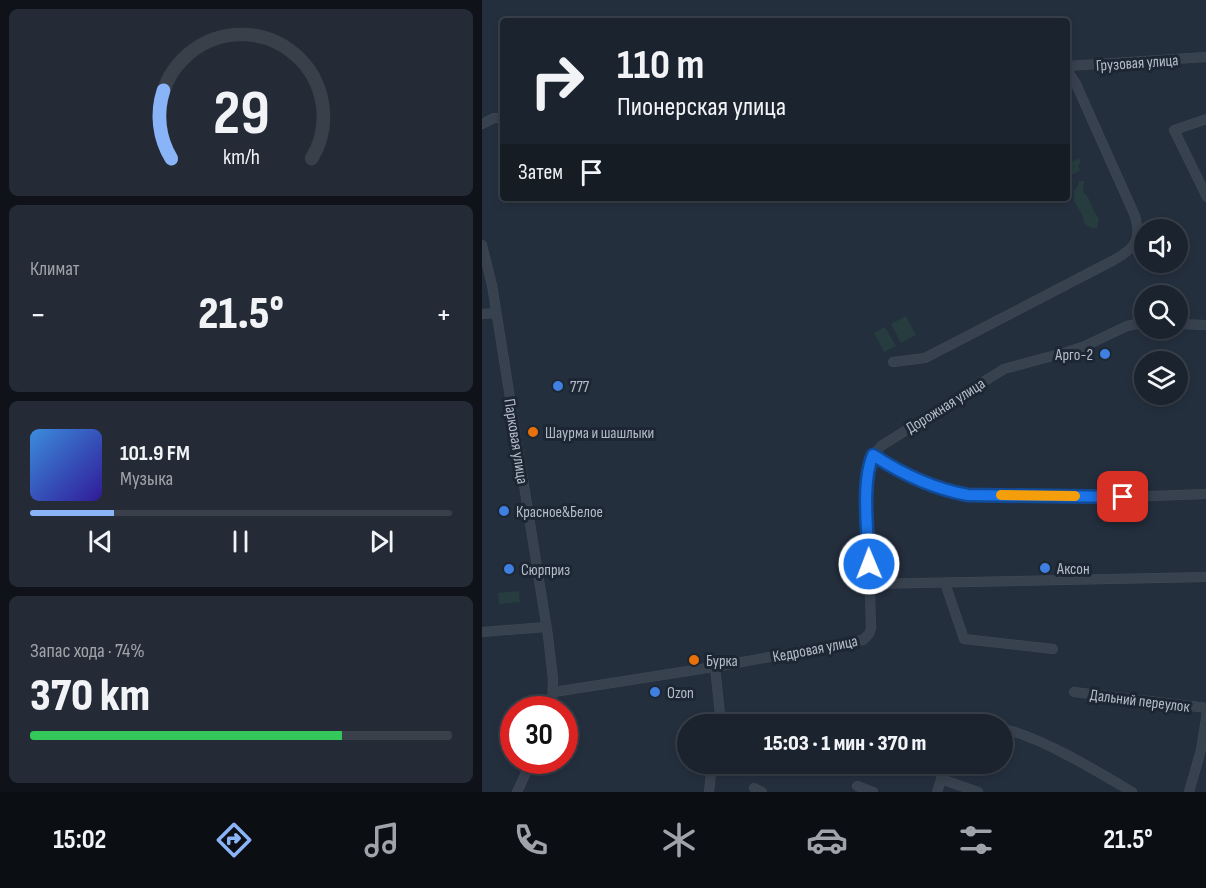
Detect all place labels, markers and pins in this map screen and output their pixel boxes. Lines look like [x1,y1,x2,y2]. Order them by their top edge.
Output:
place label: Арго-2 [1054,346,1093,365]
marker: Арго-2 [1098,347,1112,361]
place label: 777 [570,378,590,397]
marker: 777 [551,379,565,393]
place label: Шаурма и шашлыки [545,424,654,443]
marker: Шаурма и шашлыки [526,425,540,439]
pin [1097,471,1148,522]
place label: Красное&Белое [516,503,603,522]
marker: Красное&Белое [497,504,511,518]
place label: Аксон [1056,560,1090,579]
place label: Сюрприз [521,561,570,580]
marker: Аксон [1038,561,1052,575]
marker: Сюрприз [502,562,516,576]
place label: Бурка [706,652,738,671]
marker: Бурка [687,653,701,667]
place label: Ozon [667,684,694,703]
marker: Ozon [648,685,662,699]

